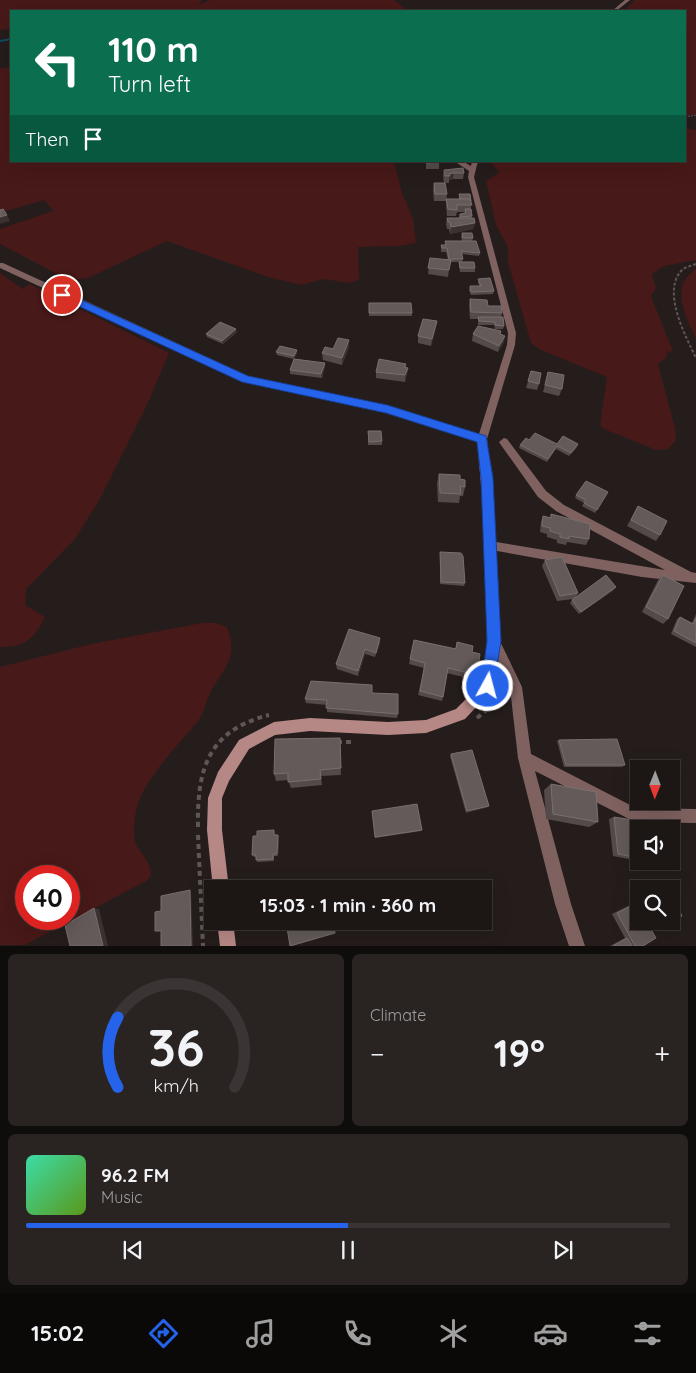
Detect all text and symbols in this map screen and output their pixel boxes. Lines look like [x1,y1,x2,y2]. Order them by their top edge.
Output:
text: 110 m [108,27,199,71]
icon: left [25,30,90,95]
text: Turn left [108,70,191,98]
icon: arrive [79,125,107,153]
text: Then [25,127,69,151]
pin [41,274,83,316]
icon: arrive [48,281,76,309]
position arrow [461,659,513,711]
north arrow [630,760,680,810]
map controls [630,760,680,930]
button: sound [630,820,680,870]
speed limit sign: 40 [15,865,80,930]
button: search [630,880,680,930]
text: 15:03 · 1 min · 360 m [260,893,436,917]
text: Climate [370,1005,426,1025]
text: 36 [148,1014,204,1079]
text: 19° [494,1029,545,1077]
text: − [370,1036,385,1071]
text: + [654,1036,670,1071]
text: km/h [153,1074,199,1096]
text: 96.2 FM [101,1163,169,1187]
text: Music [101,1187,143,1207]
icon: previous [119,1236,147,1264]
icon: pause [334,1236,362,1264]
icon: next [549,1236,577,1264]
icon: directions [146,1316,181,1351]
icon: music [243,1316,278,1351]
icon: phone [340,1316,375,1351]
icon: climate [436,1316,471,1351]
icon: car [533,1316,568,1351]
icon: filters [630,1316,665,1351]
text: 15:02 [31,1319,84,1347]

